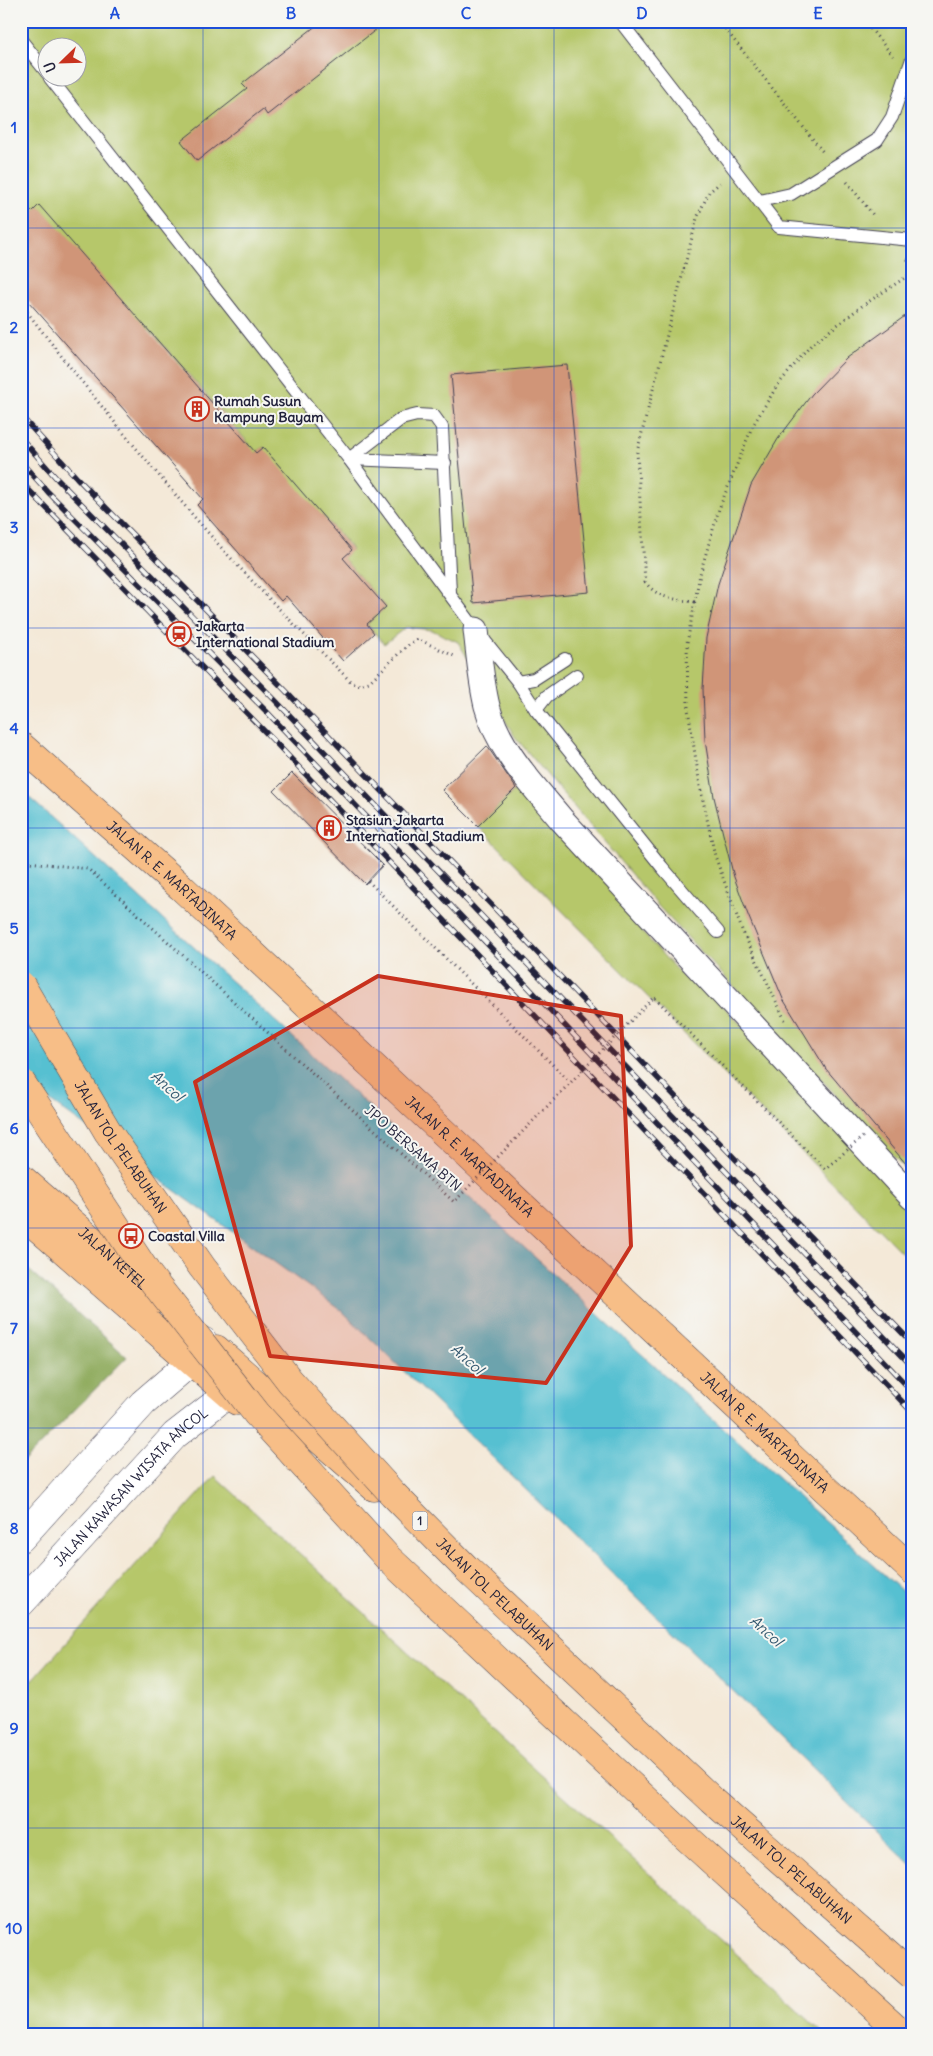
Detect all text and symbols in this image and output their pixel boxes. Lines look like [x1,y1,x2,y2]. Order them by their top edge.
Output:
text: A [110,3,120,23]
text: B [286,3,297,23]
text: C [461,3,472,23]
text: D [636,3,648,23]
text: E [813,3,823,23]
north arrow [38,38,88,88]
text: U [40,59,60,75]
text: 1 [11,117,17,137]
text: 2 [10,317,19,337]
place label: Rumah Susun Kampung Bayam [214,392,324,426]
building icon: Rumah Susun Kampung Bayam [184,396,210,422]
text: 3 [9,517,19,537]
place label: Jakarta International Stadium [196,617,335,651]
station icon: Jakarta International Stadium [166,621,192,647]
text: 4 [9,718,19,738]
place label: Stasiun Jakarta International Stadium [346,811,485,845]
building icon: Stasiun Jakarta International Stadium [316,815,342,841]
street label: JALAN R. E. MARTADINATA [103,817,241,944]
text: 5 [9,918,19,938]
water label: Ancol [147,1066,190,1107]
street label: JALAN TOL PELABUHAN [70,1077,171,1217]
street label: JALAN R. E. MARTADINATA [401,1092,538,1221]
street label: JPO BERSAMA BTN [361,1101,465,1195]
text: 6 [9,1118,19,1138]
street label: JALAN KETEL [75,1223,151,1294]
bus stop icon: Coastal Villa [118,1223,144,1249]
place label: Coastal Villa [148,1227,225,1245]
text: 7 [10,1318,18,1338]
water label: Ancol [447,1339,490,1380]
street label: JALAN R. E. MARTADINATA [696,1368,833,1497]
street label: JALAN KAWASAN WISATA ANCOL [50,1403,212,1570]
road number: 1 [412,1512,428,1530]
text: 8 [9,1518,19,1538]
street label: JALAN TOL PELABUHAN [432,1534,557,1654]
water label: Ancol [746,1611,789,1652]
text: 9 [9,1718,19,1738]
street label: JALAN TOL PELABUHAN [727,1812,856,1928]
text: 10 [6,1918,22,1938]

